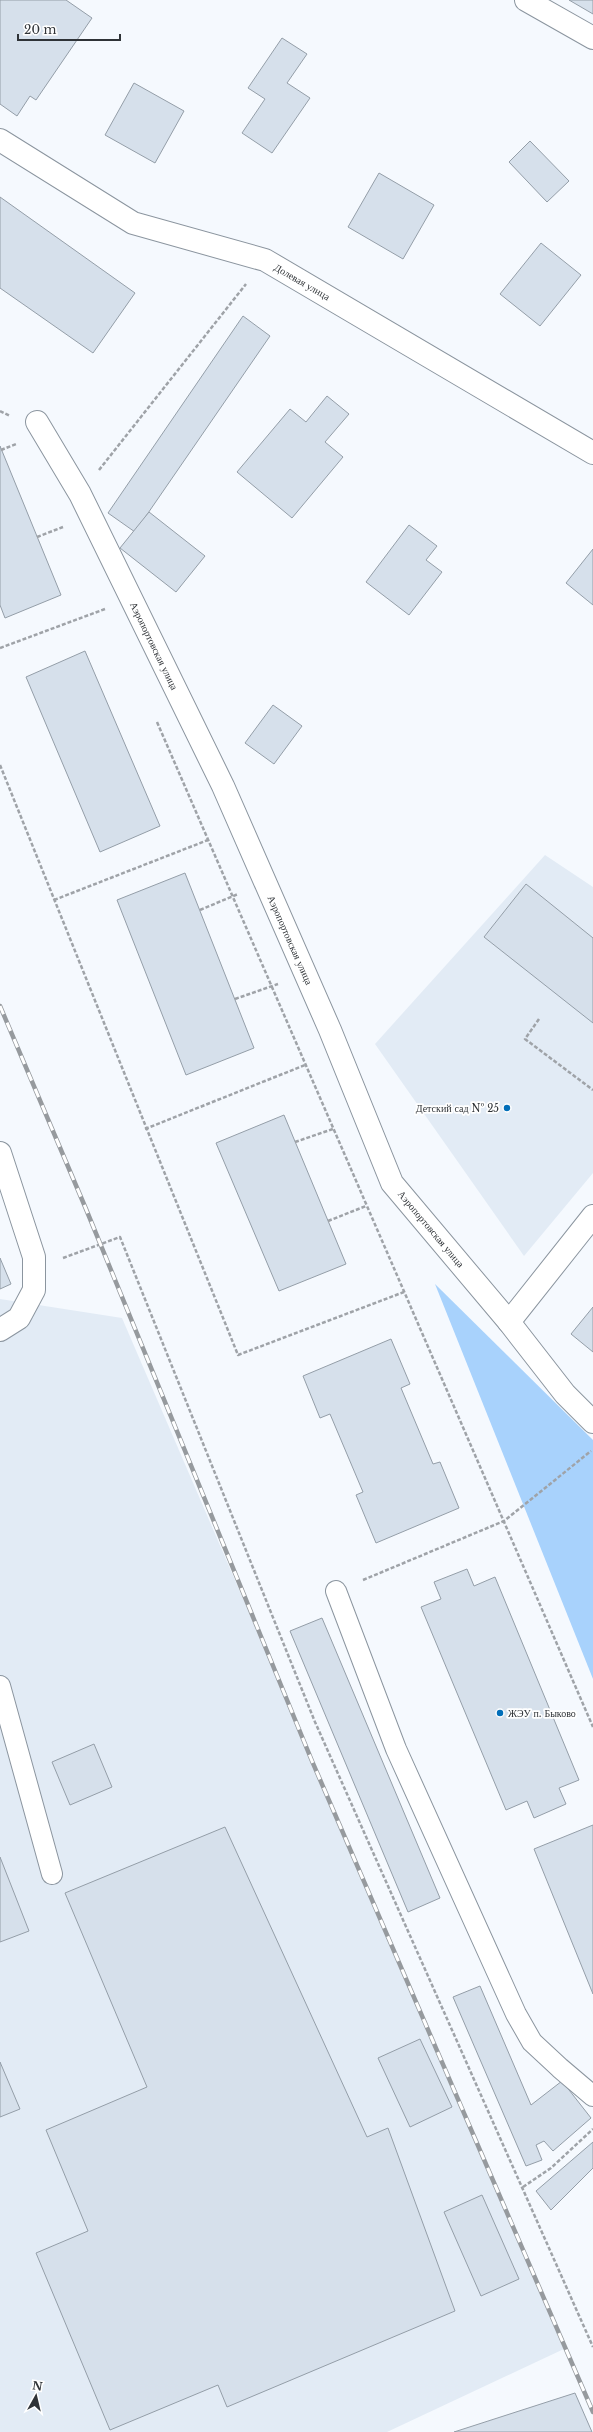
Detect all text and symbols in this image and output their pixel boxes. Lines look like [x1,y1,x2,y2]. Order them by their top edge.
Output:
scale bar [18,16,120,42]
text: 20 m [24,22,56,37]
street label: Долевая улица [272,261,333,303]
street label: Аэропортовская улица [127,600,181,693]
street label: Аэропортовская улица [264,893,316,987]
place label: Детский сад № 25 [416,1102,499,1115]
marker: Детский сад № 25 [502,1103,512,1113]
street label: Аэропортовская улица [395,1188,467,1271]
place label: ЖЭУ п. Быково [508,1707,576,1720]
marker: ЖЭУ п. Быково [495,1708,505,1718]
north arrow [16,2376,56,2416]
text: N [31,2378,44,2394]

